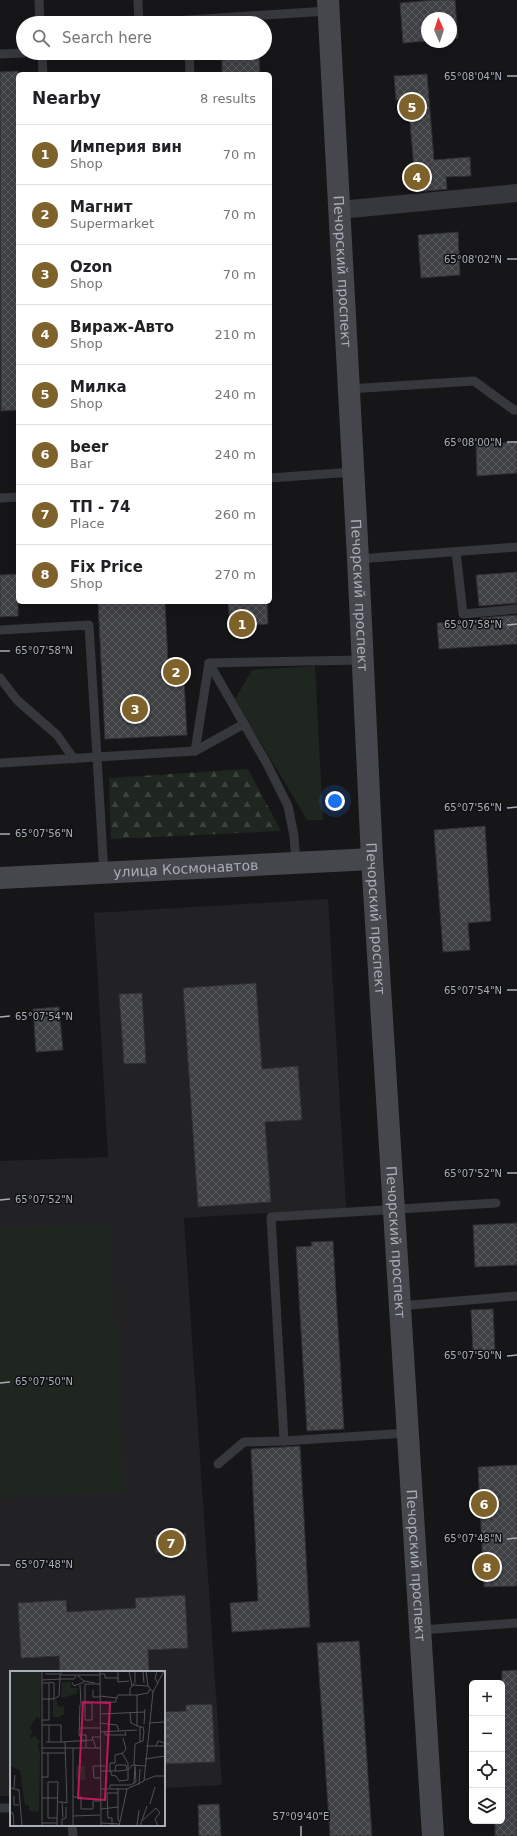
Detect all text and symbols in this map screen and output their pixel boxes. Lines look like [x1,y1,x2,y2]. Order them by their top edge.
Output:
north arrow [421,12,457,48]
search box [16,16,272,60]
icon: search [30,27,52,49]
text: Search here [62,29,152,47]
text: 65°08'04"N [444,71,502,82]
text: Nearby [32,88,101,108]
text: 8 results [200,91,256,106]
pin: 5 [399,92,425,122]
text: Империя вин [70,138,182,156]
text: 1 [40,147,50,162]
text: 70 m [223,147,256,162]
text: Shop [70,156,103,171]
pin: 4 [404,162,430,192]
street label: Печорский проспект [331,195,355,348]
text: Магнит [70,198,132,216]
text: 2 [40,207,50,222]
text: 70 m [223,207,256,222]
text: Supermarket [70,216,154,231]
text: 65°08'02"N [444,254,502,265]
text: Ozon [70,258,112,276]
text: 3 [40,267,50,282]
text: 70 m [223,267,256,282]
text: Shop [70,276,103,291]
text: Вираж-Авто [70,318,174,336]
text: 4 [40,327,50,342]
text: 210 m [214,327,256,342]
text: Shop [70,336,103,351]
text: Милка [70,378,127,396]
text: 5 [40,387,50,402]
text: 240 m [214,387,256,402]
text: Shop [70,396,103,411]
text: 65°08'00"N [444,437,502,448]
text: beer [70,438,108,456]
text: 6 [40,447,50,462]
text: 240 m [214,447,256,462]
text: Bar [70,456,92,471]
text: ТП - 74 [70,498,130,516]
text: 7 [40,507,50,522]
text: 260 m [214,507,256,522]
text: Place [70,516,105,531]
street label: Печорский проспект [348,519,371,672]
text: Fix Price [70,558,143,576]
text: 8 [40,567,50,582]
text: 270 m [214,567,256,582]
text: Shop [70,576,103,591]
pin: 1 [229,609,255,639]
text: 65°07'58"N [444,619,502,630]
text: 65°07'58"N [15,645,73,656]
pin: 2 [163,657,189,687]
pin: 3 [122,694,148,724]
your location [325,791,345,811]
text: 65°07'56"N [444,802,502,813]
text: 65°07'56"N [15,828,73,839]
street label: Печорский проспект [363,842,388,995]
street label: улица Космонавтов [113,857,259,880]
text: 65°07'54"N [444,985,502,996]
text: 65°07'54"N [15,1011,73,1022]
street label: Печорский проспект [383,1166,409,1319]
text: 65°07'52"N [444,1168,502,1179]
text: 65°07'52"N [15,1194,73,1205]
text: 65°07'50"N [444,1350,502,1361]
text: 65°07'50"N [15,1376,73,1387]
street label: Печорский проспект [403,1489,429,1642]
pin: 6 [471,1489,497,1519]
pin: 7 [158,1528,184,1558]
text: 65°07'48"N [444,1533,502,1544]
pin: 8 [474,1552,500,1582]
text: 65°07'48"N [15,1559,73,1570]
inset map [10,1671,165,1826]
map controls [469,1680,505,1824]
button: + [469,1680,505,1716]
button: − [469,1716,505,1752]
button: locate [469,1752,505,1788]
button: layers [469,1788,505,1824]
text: 57°09'40"E [273,1811,329,1822]

